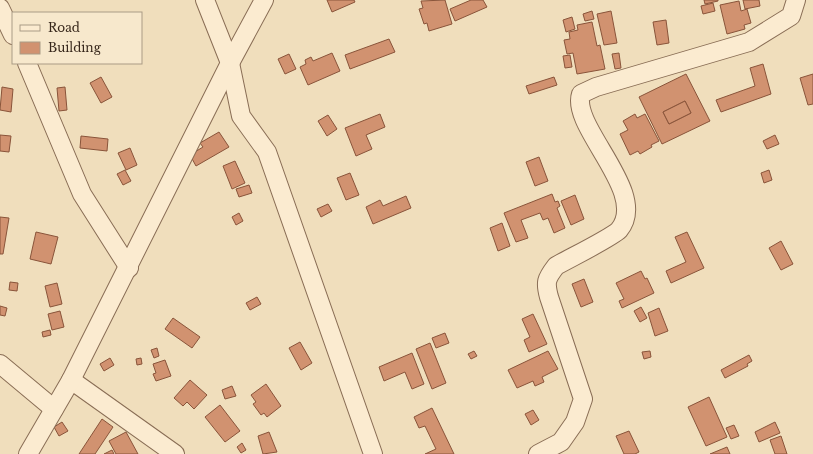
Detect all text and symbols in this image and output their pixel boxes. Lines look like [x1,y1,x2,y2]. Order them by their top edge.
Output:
legend [12,12,142,64]
text: Road [48,20,80,35]
text: Building [48,40,102,55]

